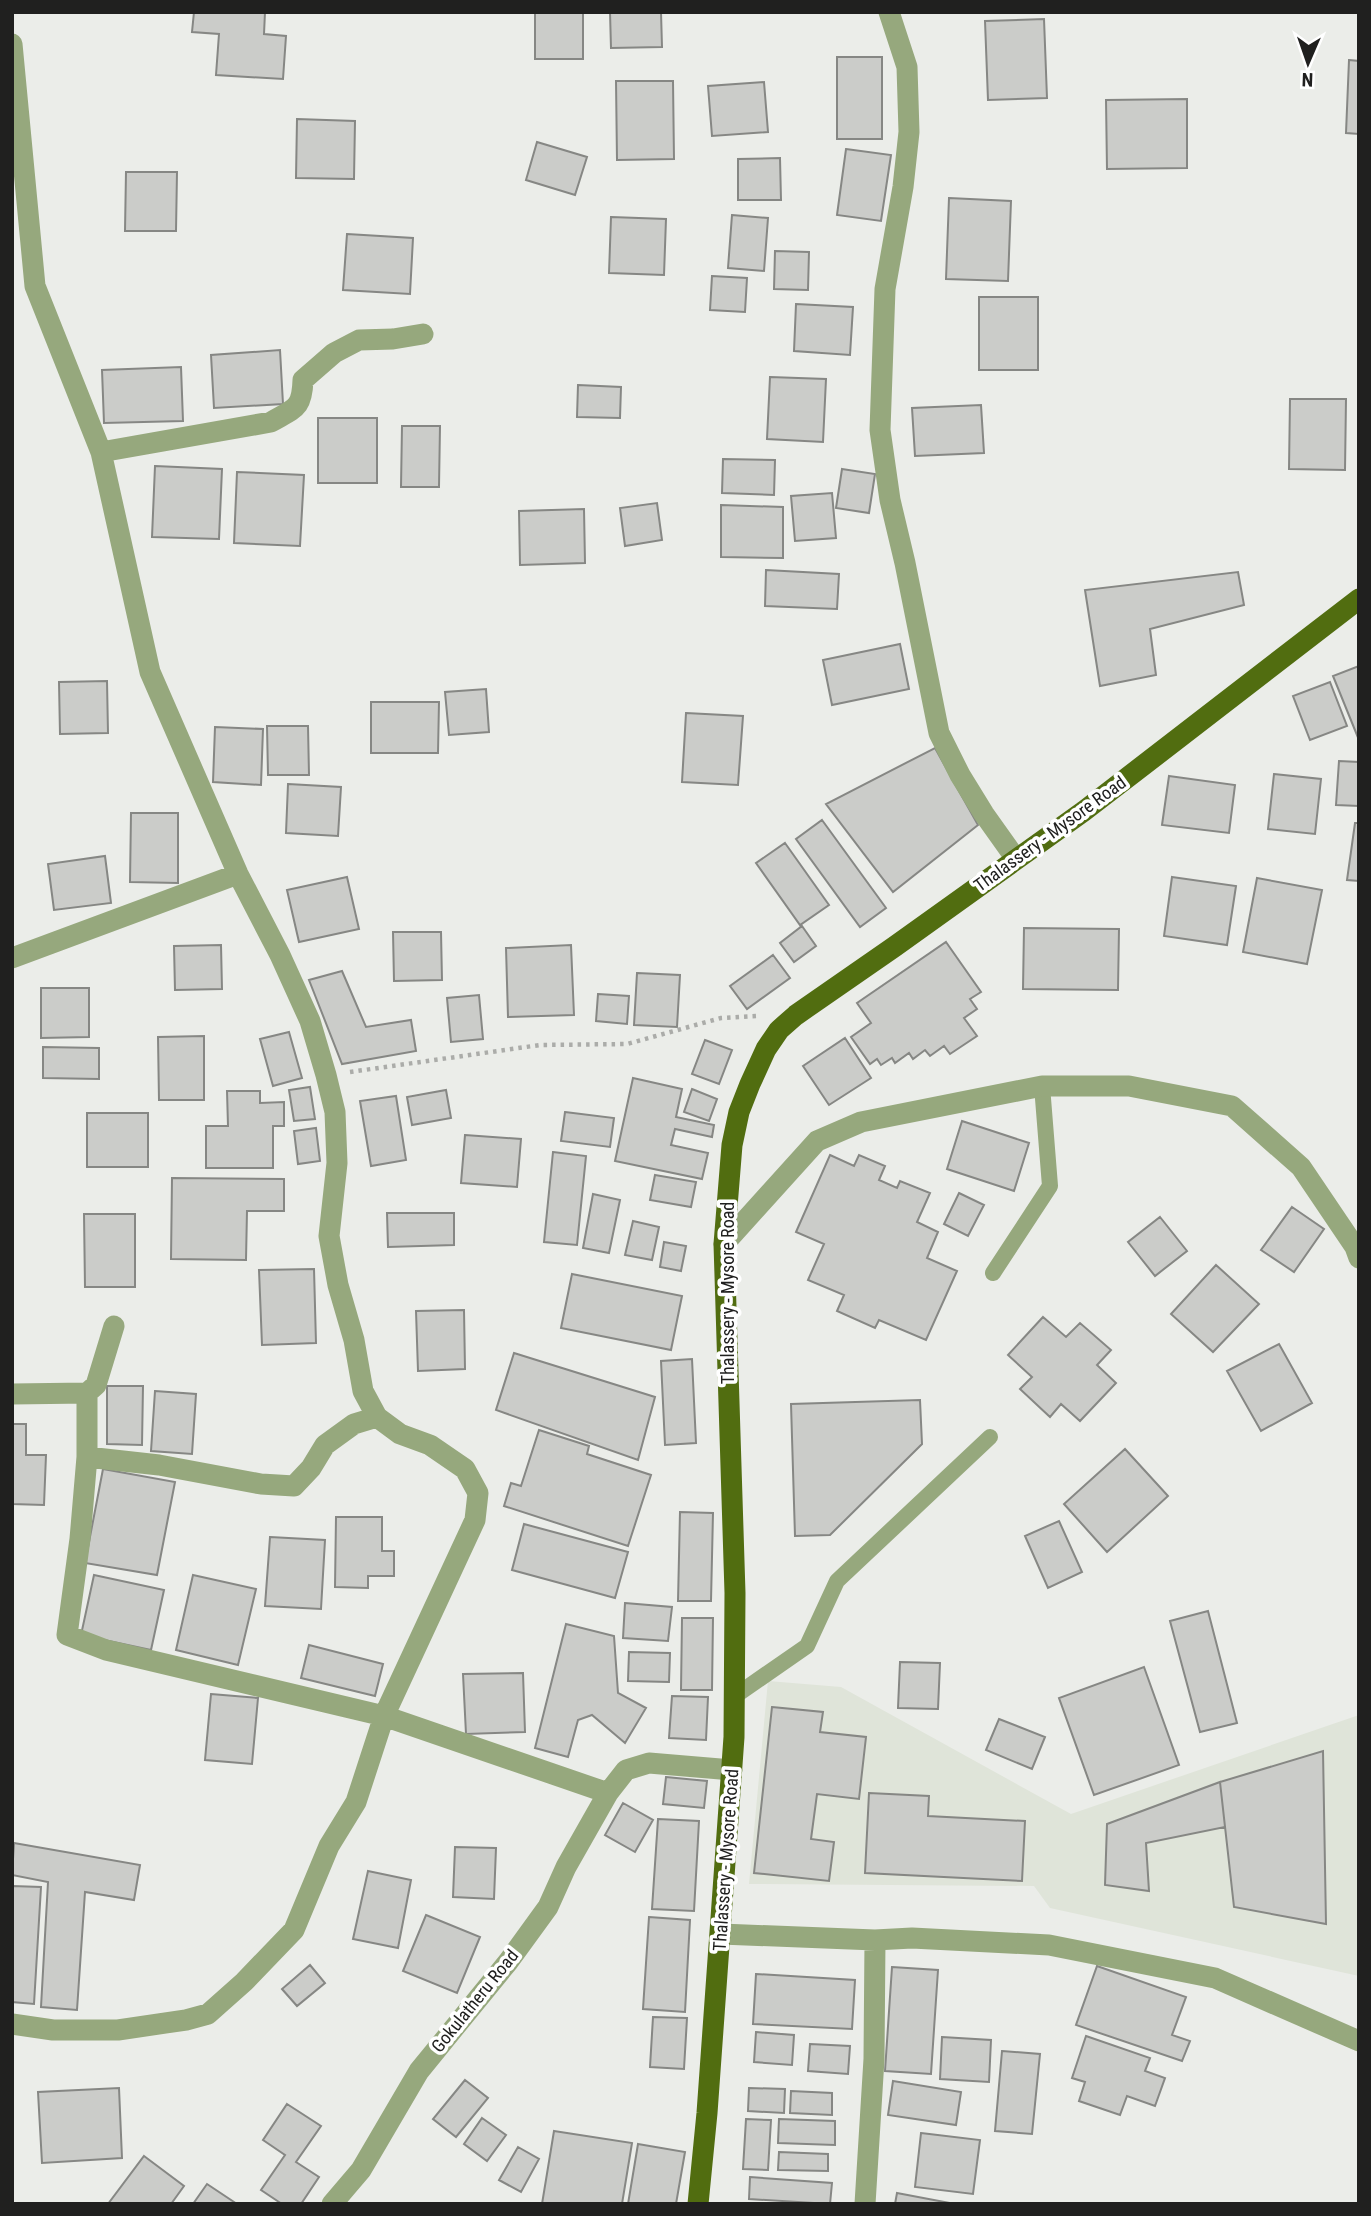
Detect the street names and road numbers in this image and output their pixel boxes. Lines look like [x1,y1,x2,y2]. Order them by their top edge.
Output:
street label: Thalassery - Mysore Road [970,771,1130,896]
street label: Thalassery - Mysore Road [717,1202,738,1384]
street label: Thalassery - Mysore Road [709,1768,742,1952]
street label: Gokulatheru Road [427,1945,522,2056]

